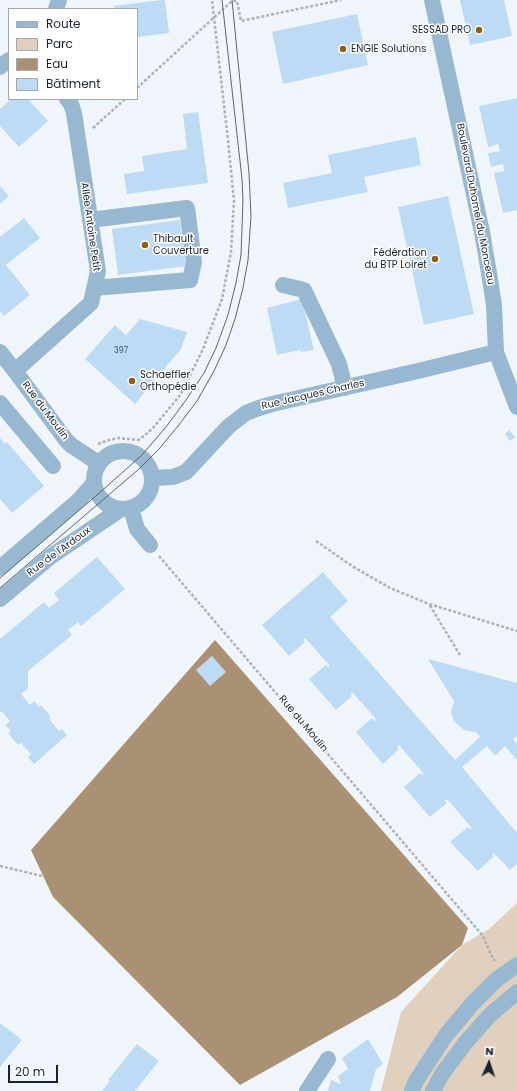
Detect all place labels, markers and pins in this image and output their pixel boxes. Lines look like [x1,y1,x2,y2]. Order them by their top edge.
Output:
place label: SESSAD PRO [412,24,471,36]
marker: SESSAD PRO [474,25,484,35]
place label: ENGIE Solutions [351,43,426,55]
marker: ENGIE Solutions [338,44,348,54]
place label: Thibault Couverture [153,233,209,256]
marker: Thibault Couverture [140,240,150,250]
place label: Fédération du BTP Loiret [364,247,427,270]
marker: Fédération du BTP Loiret [430,254,440,264]
place label: Schaeffler Orthopédie [140,369,196,392]
marker: Schaeffler Orthopédie [127,376,137,386]

